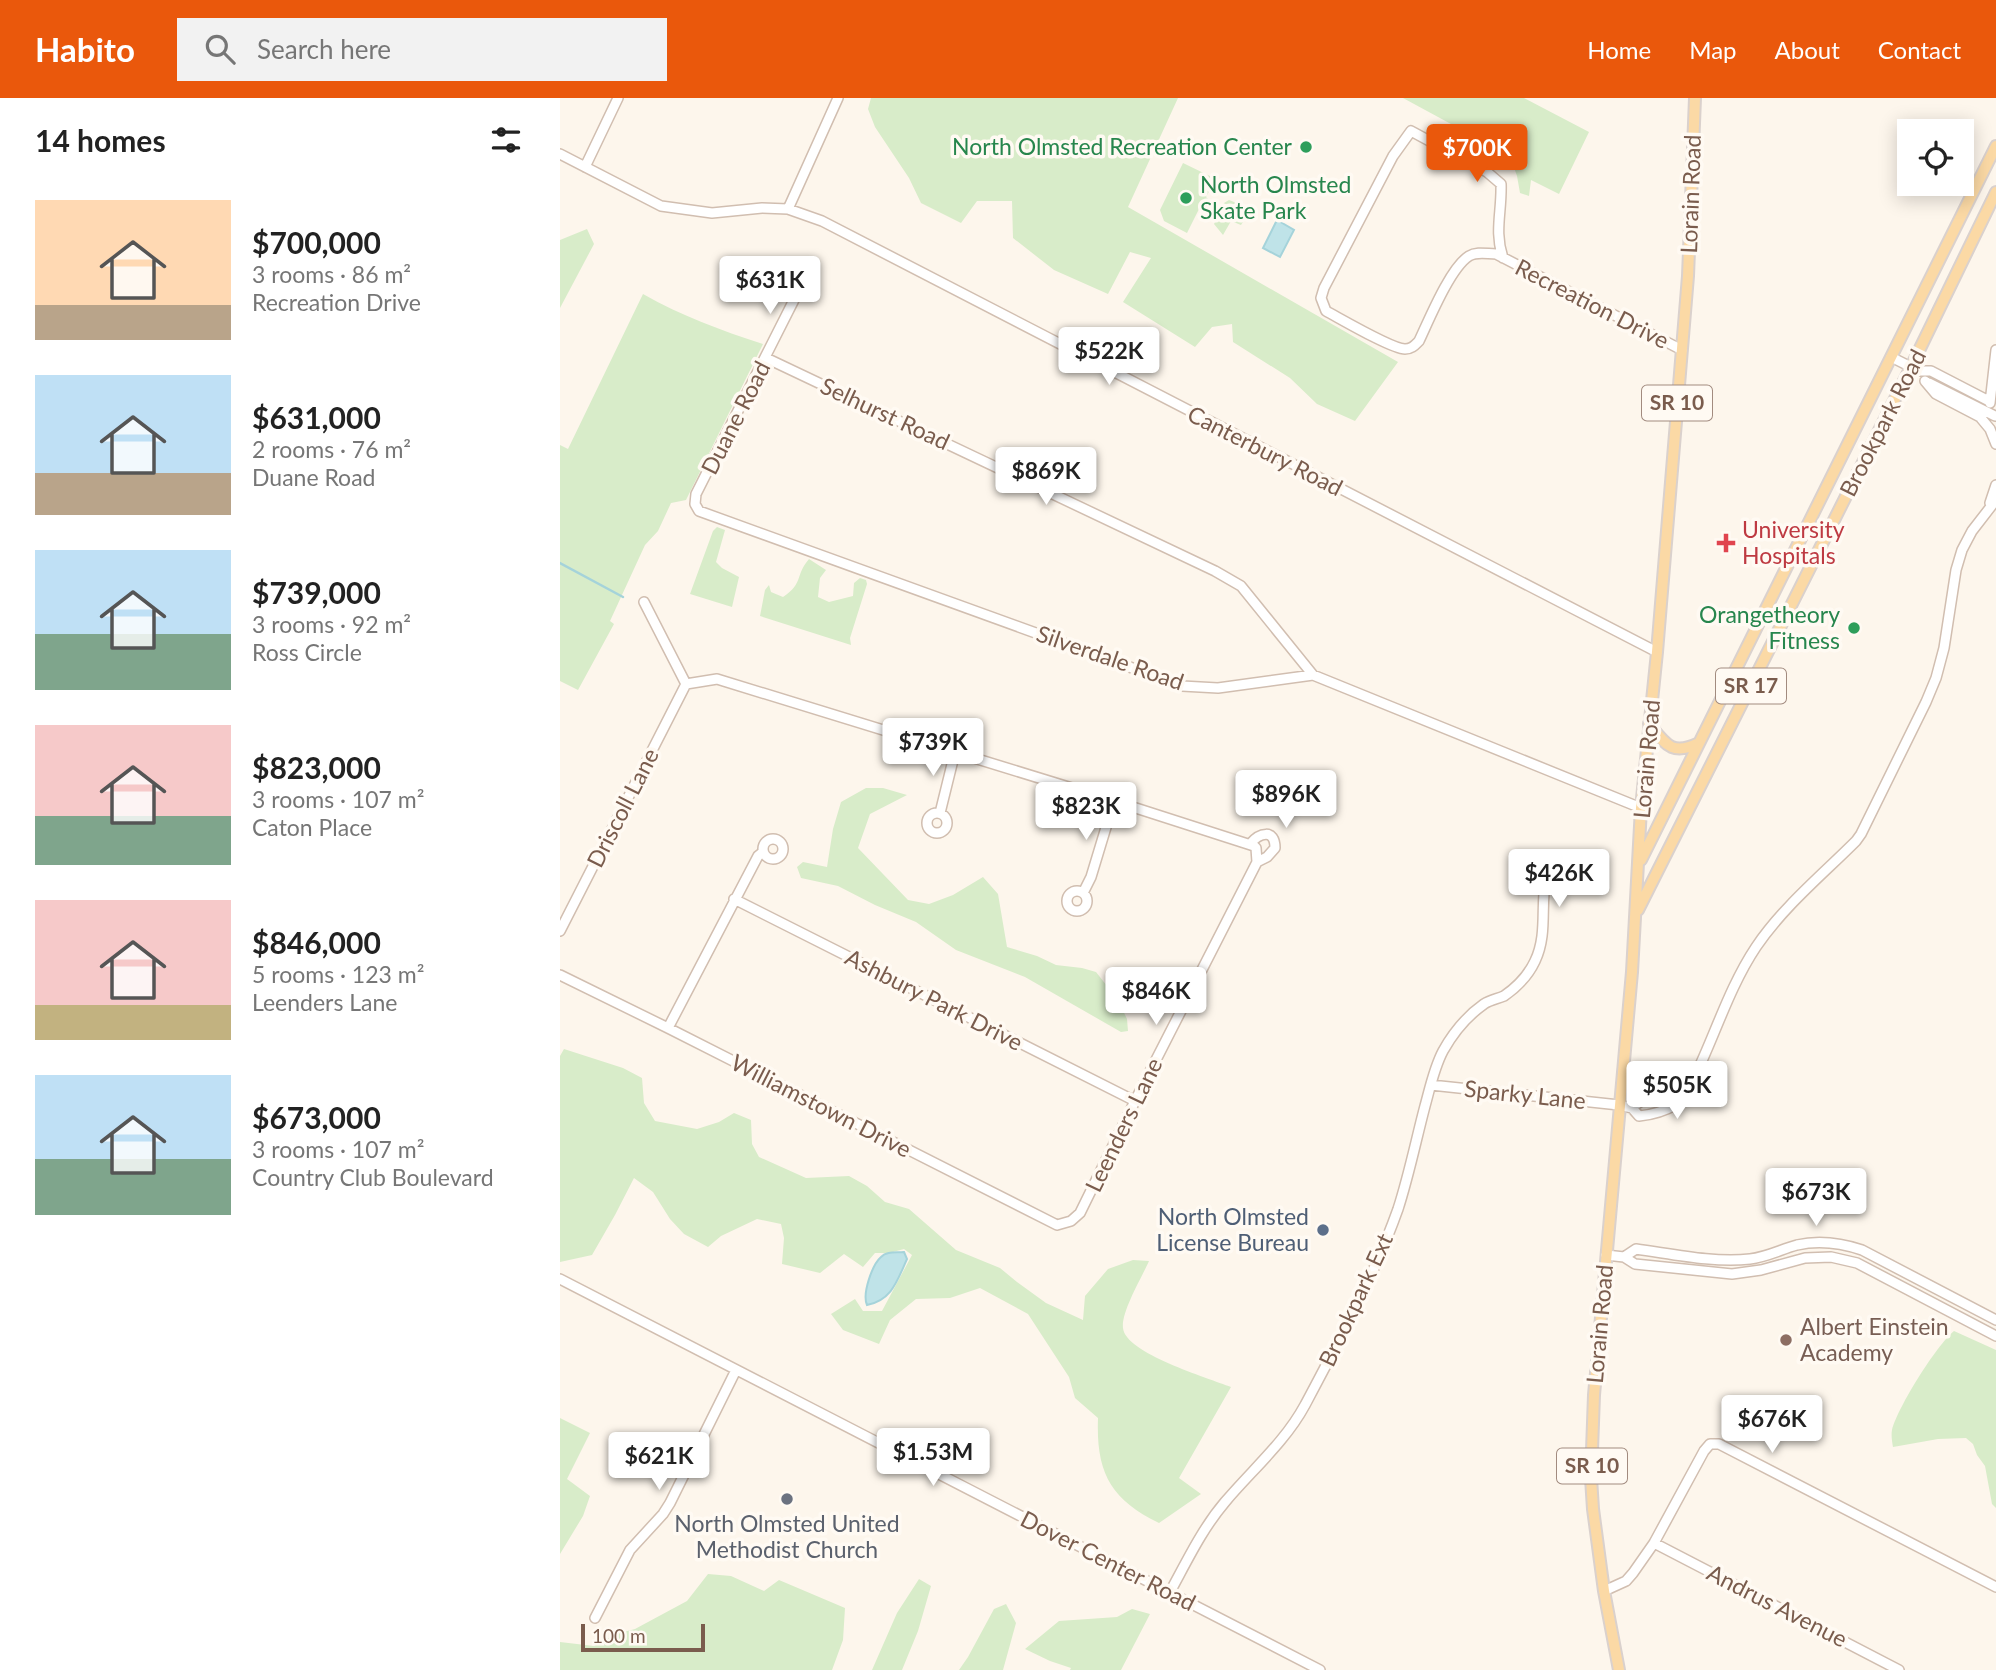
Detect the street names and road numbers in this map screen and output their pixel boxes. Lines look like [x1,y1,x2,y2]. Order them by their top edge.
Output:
street label: Lorain Road [1674,134,1706,254]
street label: Recreation Drive [1511,252,1674,354]
street label: Brookpark Road [1833,344,1931,501]
street label: Duane Road [695,356,776,479]
street label: Selhurst Road [816,371,954,455]
road number: SR 10 [1642,386,1712,420]
street label: Canterbury Road [1183,399,1348,501]
street label: Silverdale Road [1033,619,1188,695]
road number: SR 17 [1716,668,1786,704]
street label: Lorain Road [1627,698,1665,819]
street label: Driscoll Lane [580,743,664,872]
street label: Ashbury Park Drive [841,942,1028,1056]
street label: Williamstown Drive [727,1048,916,1163]
street label: Leenders Lane [1079,1053,1168,1196]
street label: Sparky Lane [1463,1074,1587,1114]
street label: Brookpark Ext [1312,1228,1398,1371]
street label: Lorain Road [1580,1263,1618,1384]
road number: SR 10 [1557,1448,1627,1484]
street label: Dover Center Road [1016,1504,1201,1616]
street label: Andrus Avenue [1703,1558,1852,1652]

